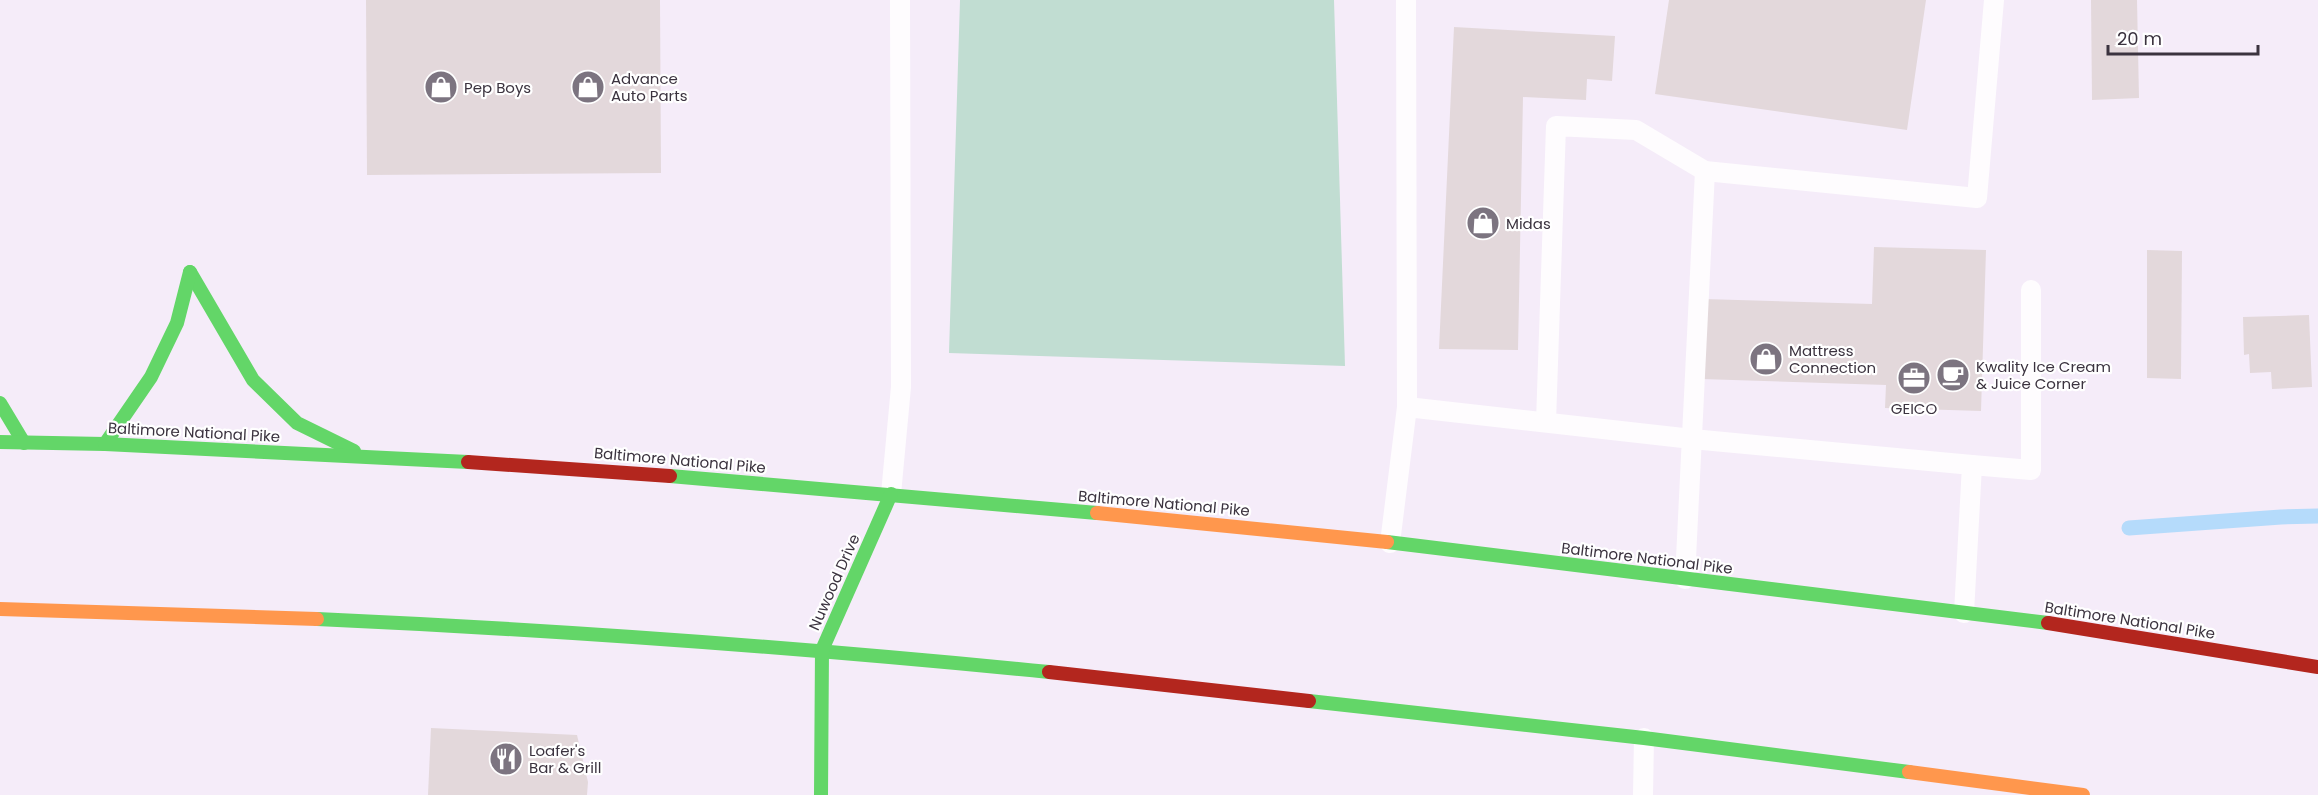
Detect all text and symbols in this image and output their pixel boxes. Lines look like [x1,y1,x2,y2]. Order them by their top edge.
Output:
scale bar [2108,18,2258,56]
text: 20 m [2117,26,2162,51]
place label: Advance Auto Parts [611,68,688,106]
shop icon: Pep Boys [423,69,459,105]
shop icon: Advance Auto Parts [570,69,606,105]
place label: Pep Boys [464,77,531,98]
shop icon: Midas [1465,205,1501,241]
place label: Midas [1506,213,1551,234]
place label: Mattress Connection [1789,340,1876,378]
shop icon: Mattress Connection [1748,341,1784,377]
place label: Kwality Ice Cream & Juice Corner [1976,356,2111,394]
cafe icon: Kwality Ice Cream & Juice Corner [1935,357,1971,393]
office icon: GEICO [1896,360,1932,396]
place label: GEICO [1891,398,1937,419]
street label: Baltimore National Pike [107,417,281,447]
street label: Baltimore National Pike [593,442,767,478]
street label: Baltimore National Pike [1077,485,1251,521]
street label: Nuwood Drive [803,530,865,634]
street label: Baltimore National Pike [1560,537,1734,579]
street label: Baltimore National Pike [2043,596,2217,644]
place label: Loafer's Bar & Grill [529,740,601,778]
restaurant icon: Loafer's Bar & Grill [488,741,524,777]

